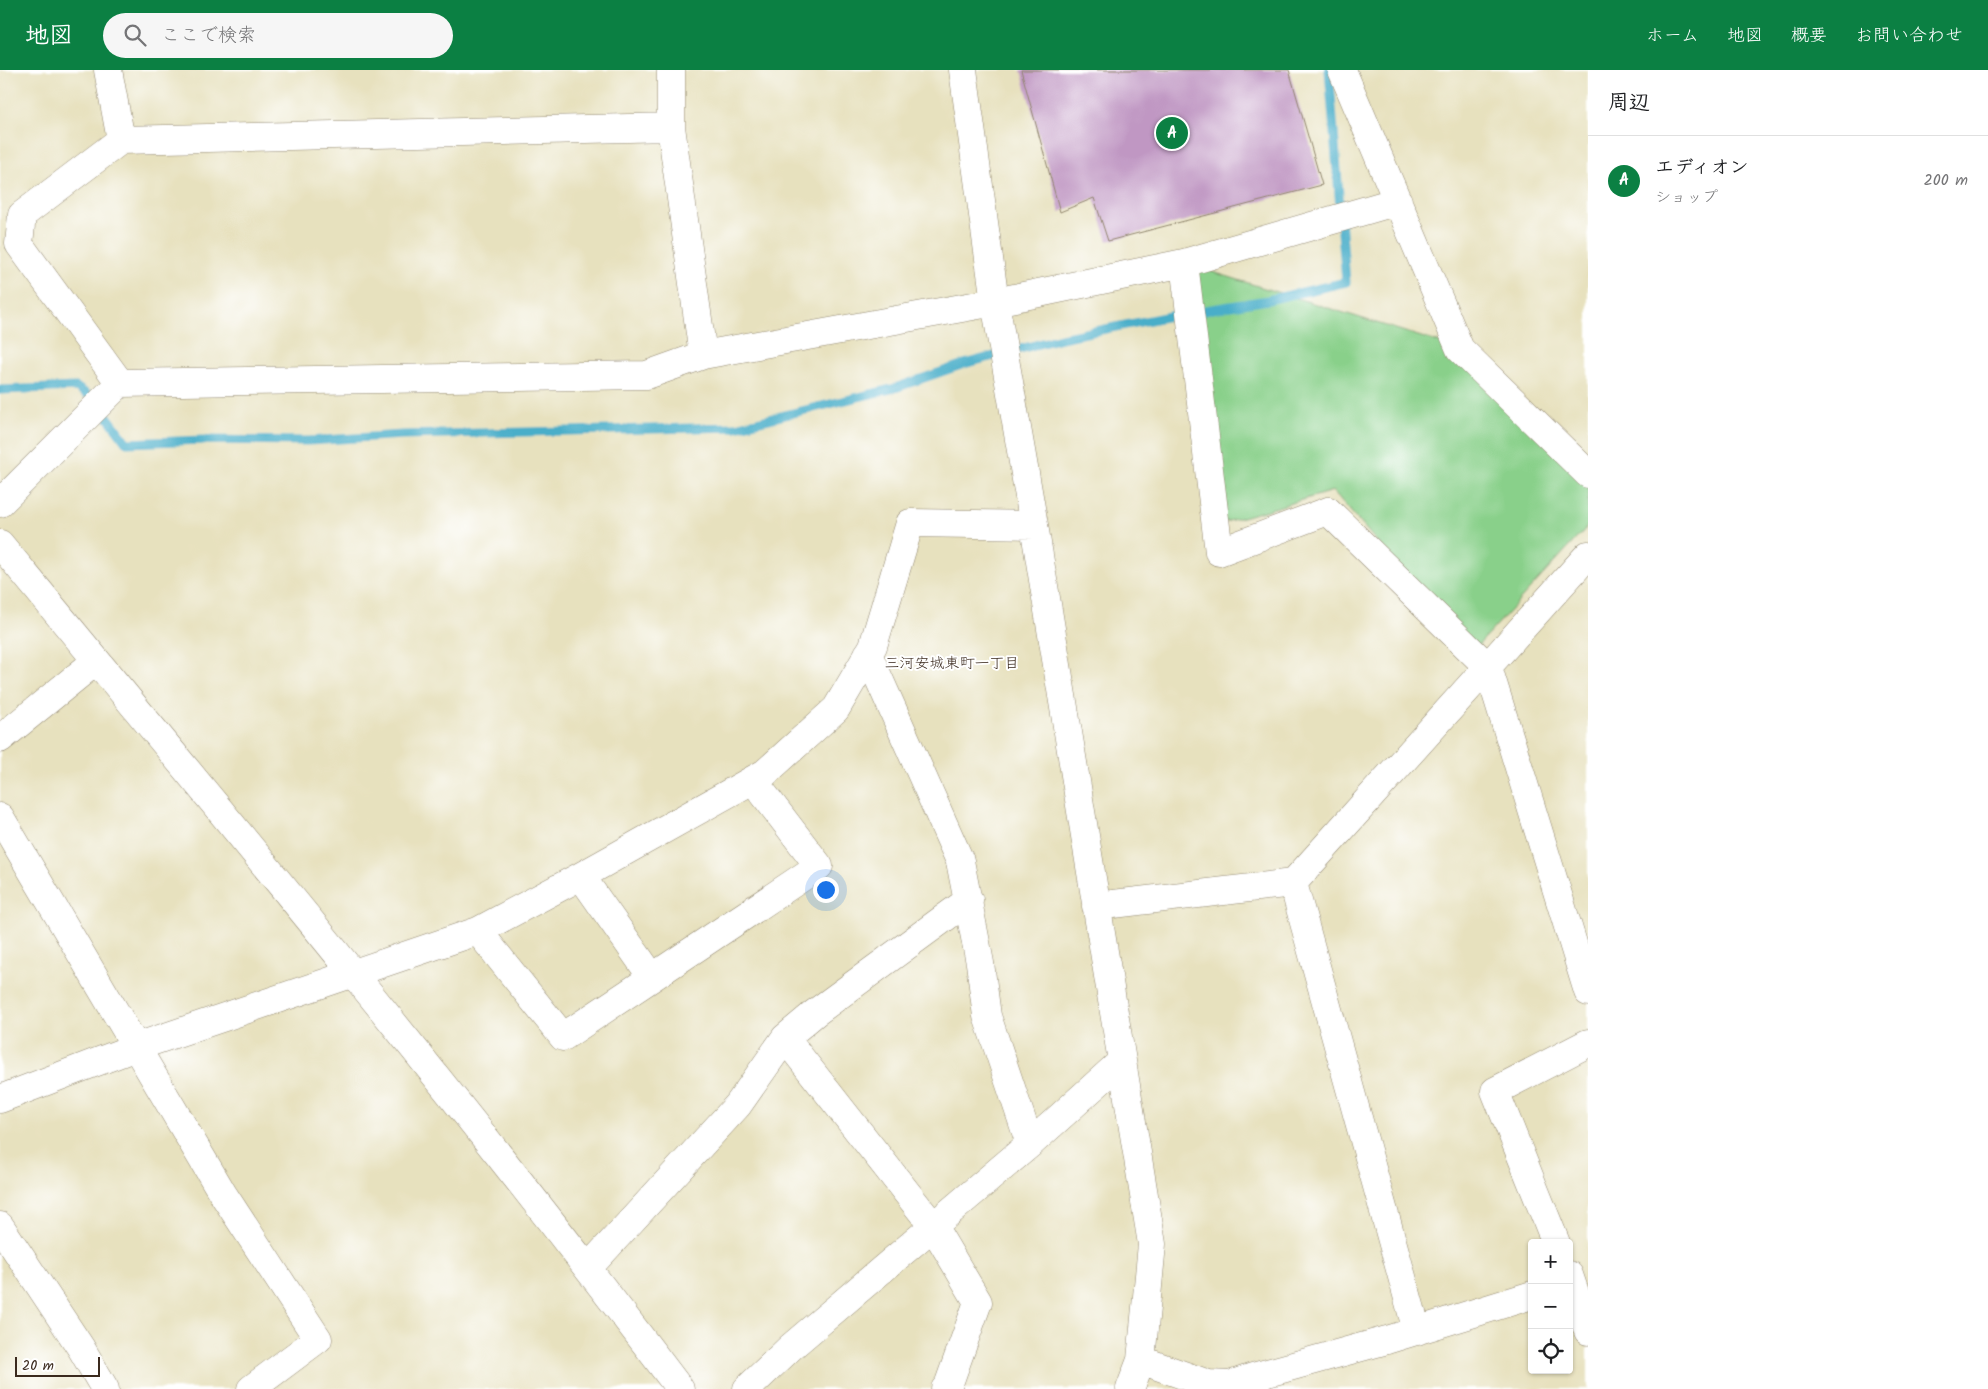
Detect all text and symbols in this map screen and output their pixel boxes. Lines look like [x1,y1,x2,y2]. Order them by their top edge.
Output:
search box [103,13,453,58]
text: 地図 [25,17,73,56]
icon: search [121,21,149,49]
text: ここで検索 [161,21,256,51]
text: ホーム [1646,22,1699,51]
text: 地図 [1727,22,1763,51]
text: 概要 [1791,22,1827,51]
text: お問い合わせ [1855,22,1963,51]
text: 周辺 [1608,87,1650,120]
pin: A [1156,114,1188,152]
text: エディオン [1655,153,1748,183]
text: A [1619,168,1629,193]
text: 200 m [1924,168,1968,193]
text: ショップ [1655,185,1718,210]
district label: 三河安城東町一丁目 [884,652,1020,676]
your location [813,877,839,903]
map controls [1528,1239,1573,1374]
button: + [1528,1239,1573,1284]
button: − [1528,1284,1573,1329]
button: locate [1528,1329,1573,1374]
scale bar [15,1354,100,1377]
text: 20 m [22,1355,54,1377]

